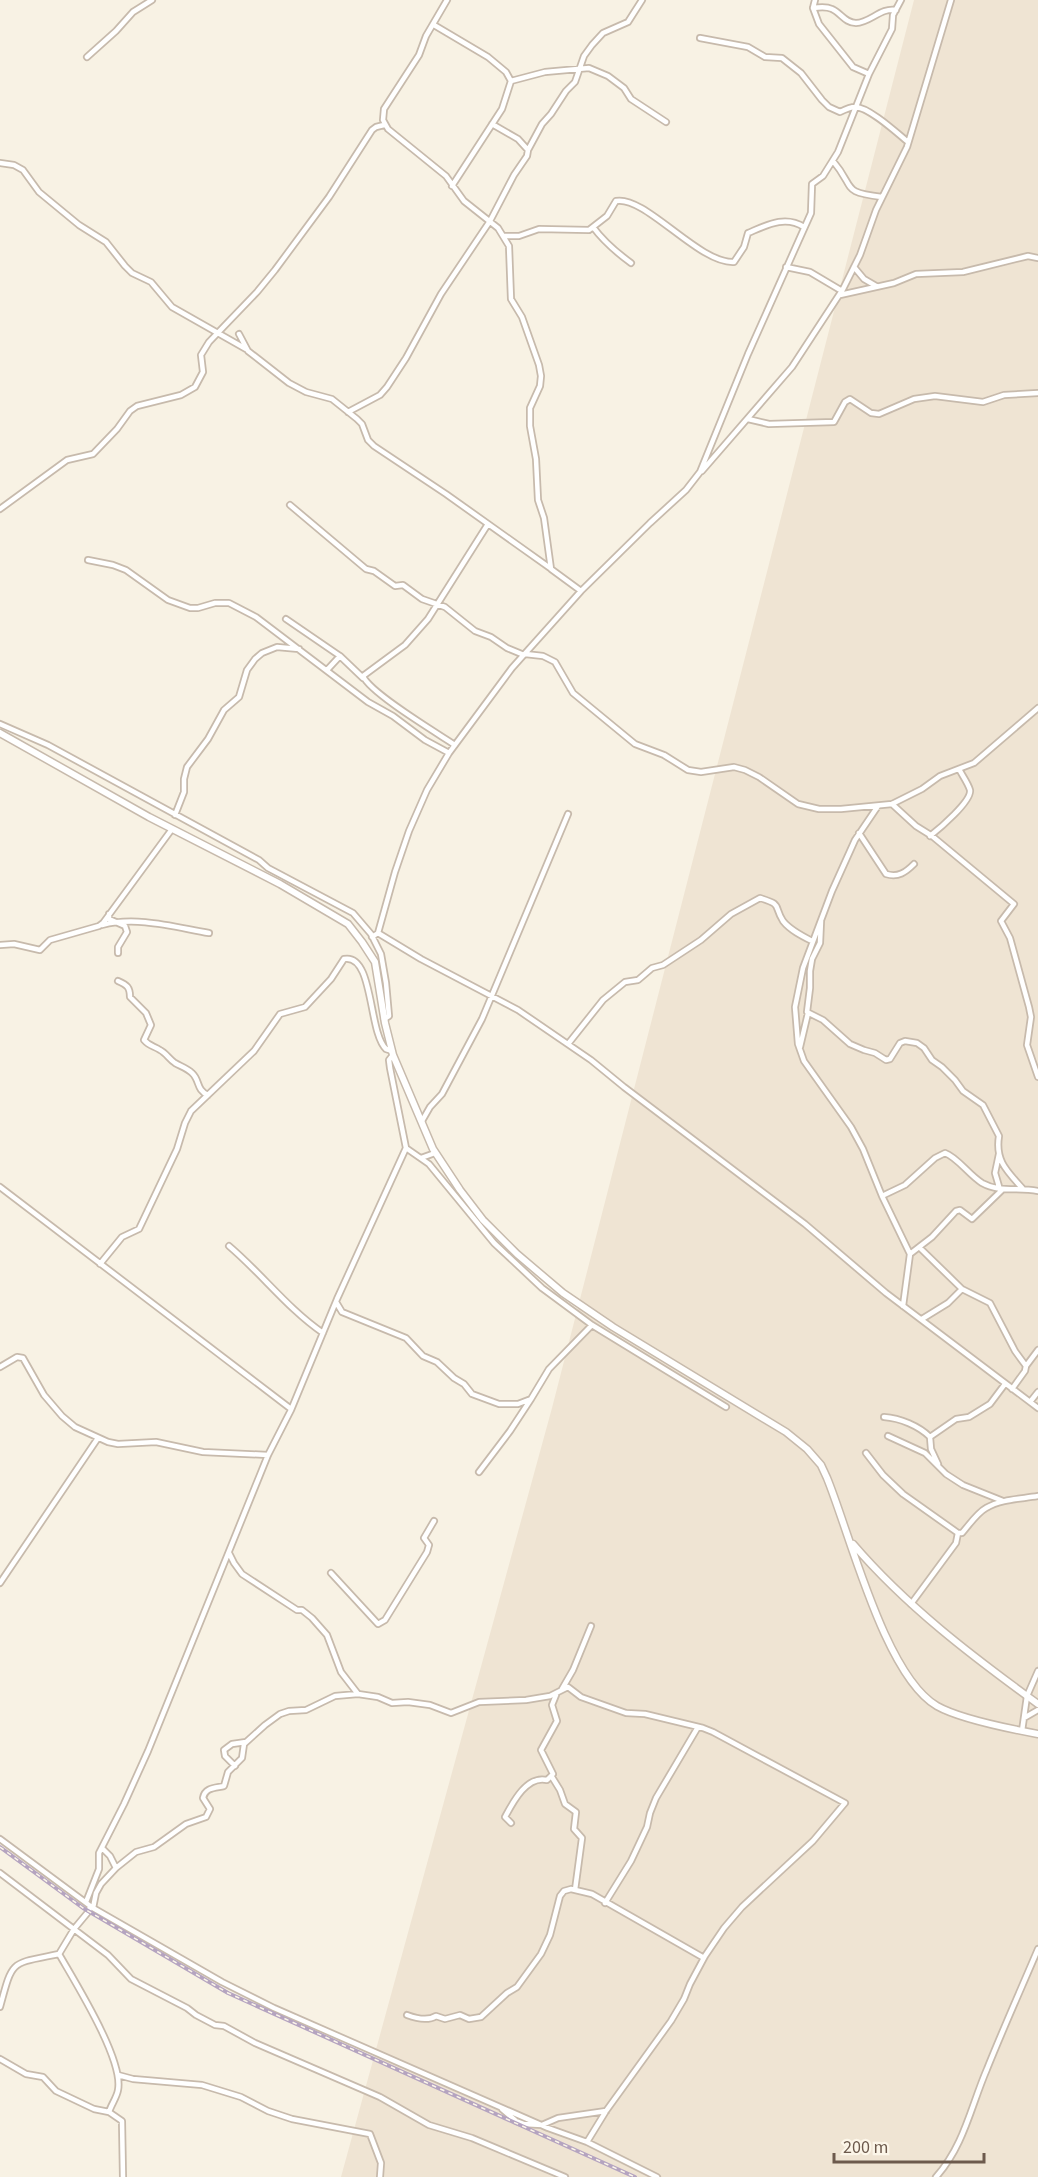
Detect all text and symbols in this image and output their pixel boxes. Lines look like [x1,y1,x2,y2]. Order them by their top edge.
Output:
scale bar [834,2126,984,2164]
text: 200 m [843,2135,888,2160]

